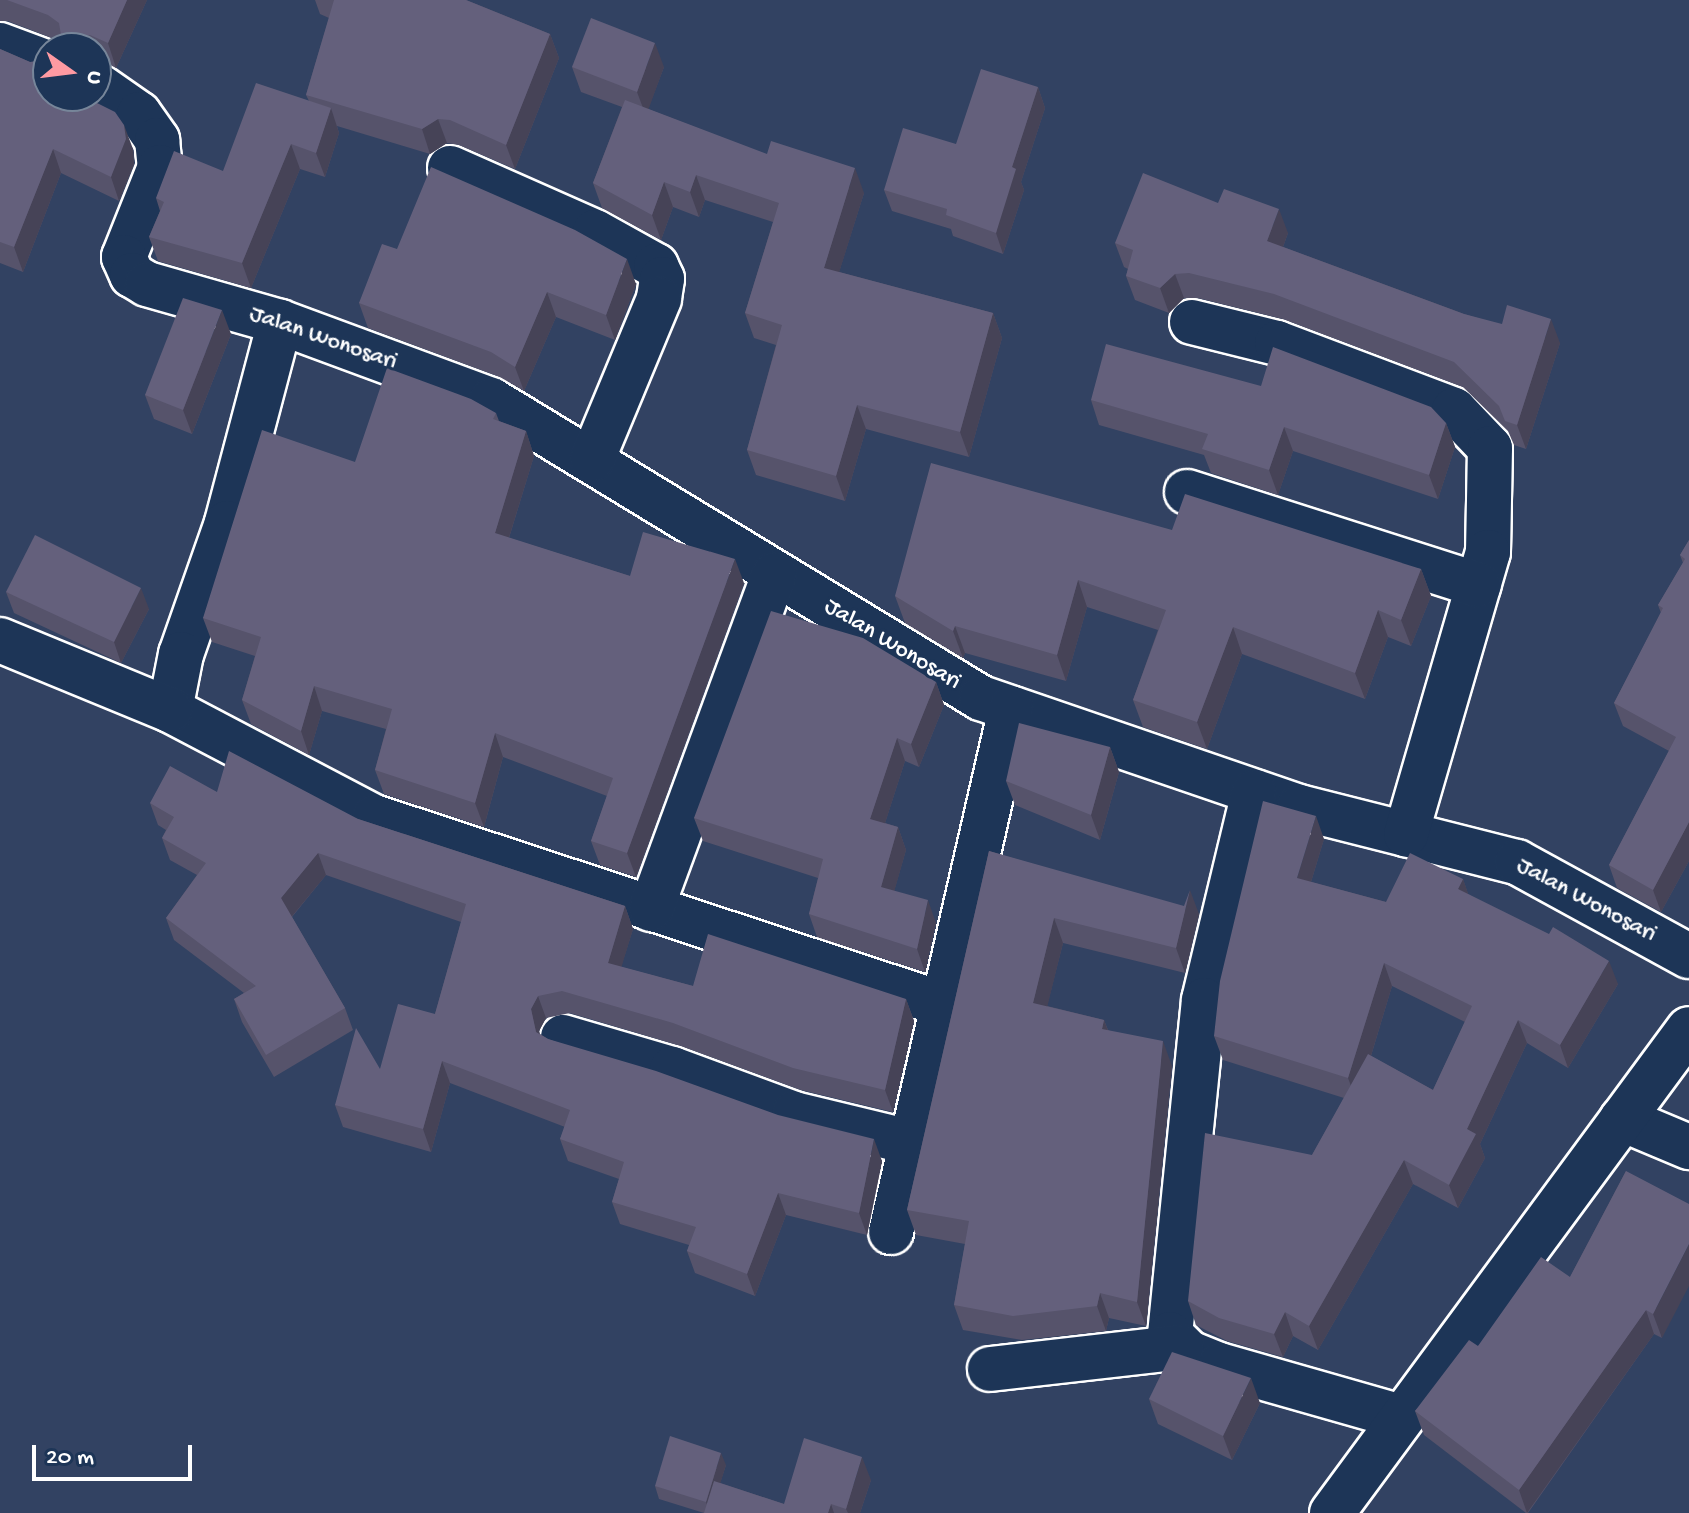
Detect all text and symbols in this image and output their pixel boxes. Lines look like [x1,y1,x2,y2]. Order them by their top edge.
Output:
north arrow [32,32,112,112]
text: U [79,68,107,87]
street label: Jalan Wonosari [245,300,401,378]
street label: Jalan Wonosari [818,593,966,697]
street label: Jalan Wonosari [1511,852,1661,950]
scale bar [36,1429,196,1479]
text: 20 m [46,1444,94,1473]

